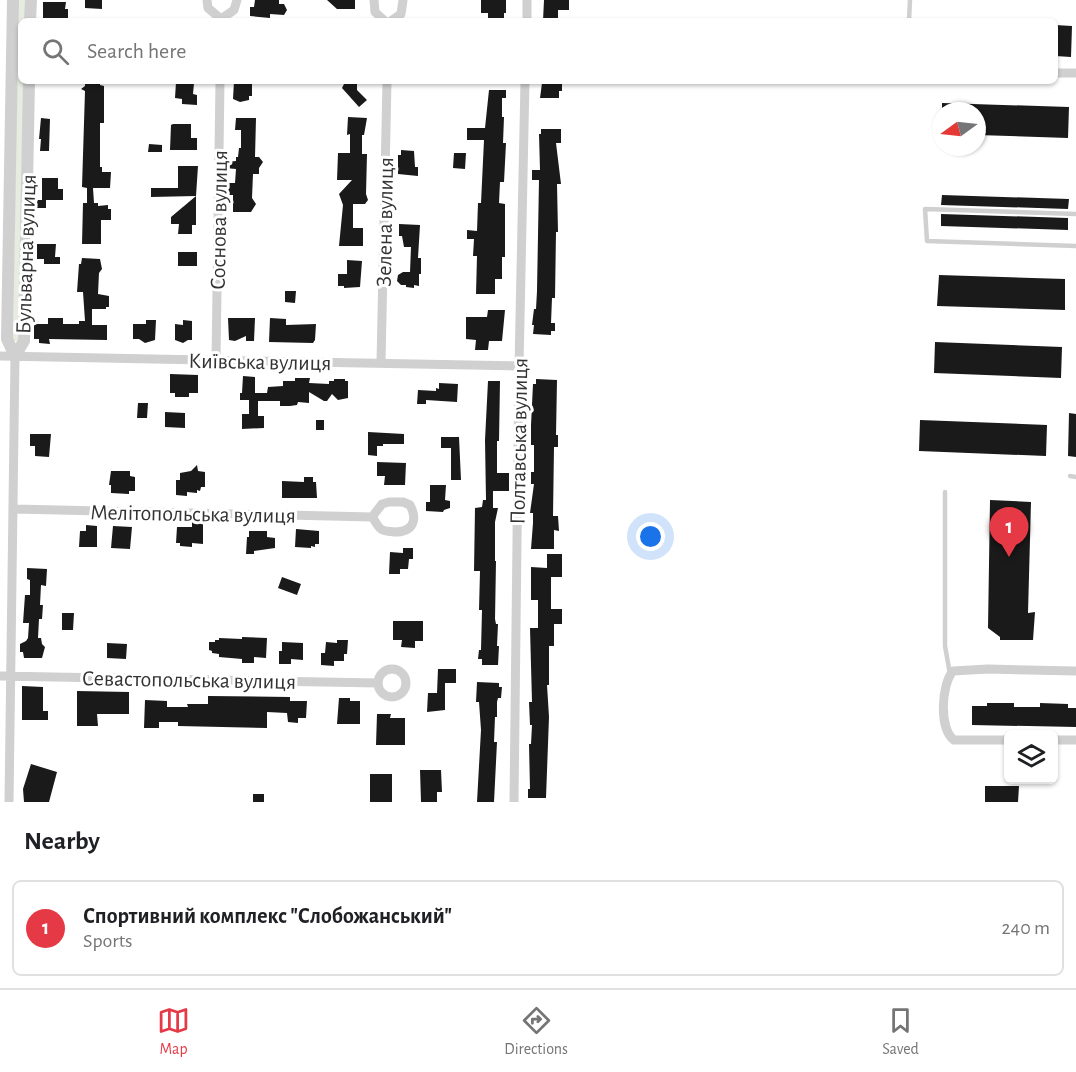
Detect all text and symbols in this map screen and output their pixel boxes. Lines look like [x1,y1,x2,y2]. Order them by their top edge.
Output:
search box [18,18,1058,84]
icon: search [39,35,72,68]
text: Search here [87,40,186,62]
north arrow [932,102,986,156]
street label: Соснова вулиця [207,150,231,290]
street label: Зелена вулиця [373,157,397,287]
street label: Бульварна вулиця [12,174,40,334]
street label: Київська вулиця [188,350,332,374]
street label: Полтавська вулиця [507,358,531,524]
street label: Мелітопольська вулиця [90,501,296,527]
pin: 1 [990,508,1028,557]
your location [636,522,665,551]
street label: Севастопольська вулиця [82,667,296,693]
map controls [1004,730,1058,784]
button: layers [1004,730,1058,784]
text: Nearby [24,828,100,854]
text: Спортивний комплекс "Слобожанський" [83,905,452,927]
text: 1 [42,918,49,938]
text: 240 m [1001,918,1050,938]
text: Sports [83,931,132,951]
tab: Map [157,1004,190,1059]
tab: Directions [504,1004,568,1059]
tab: Saved [882,1004,919,1059]

